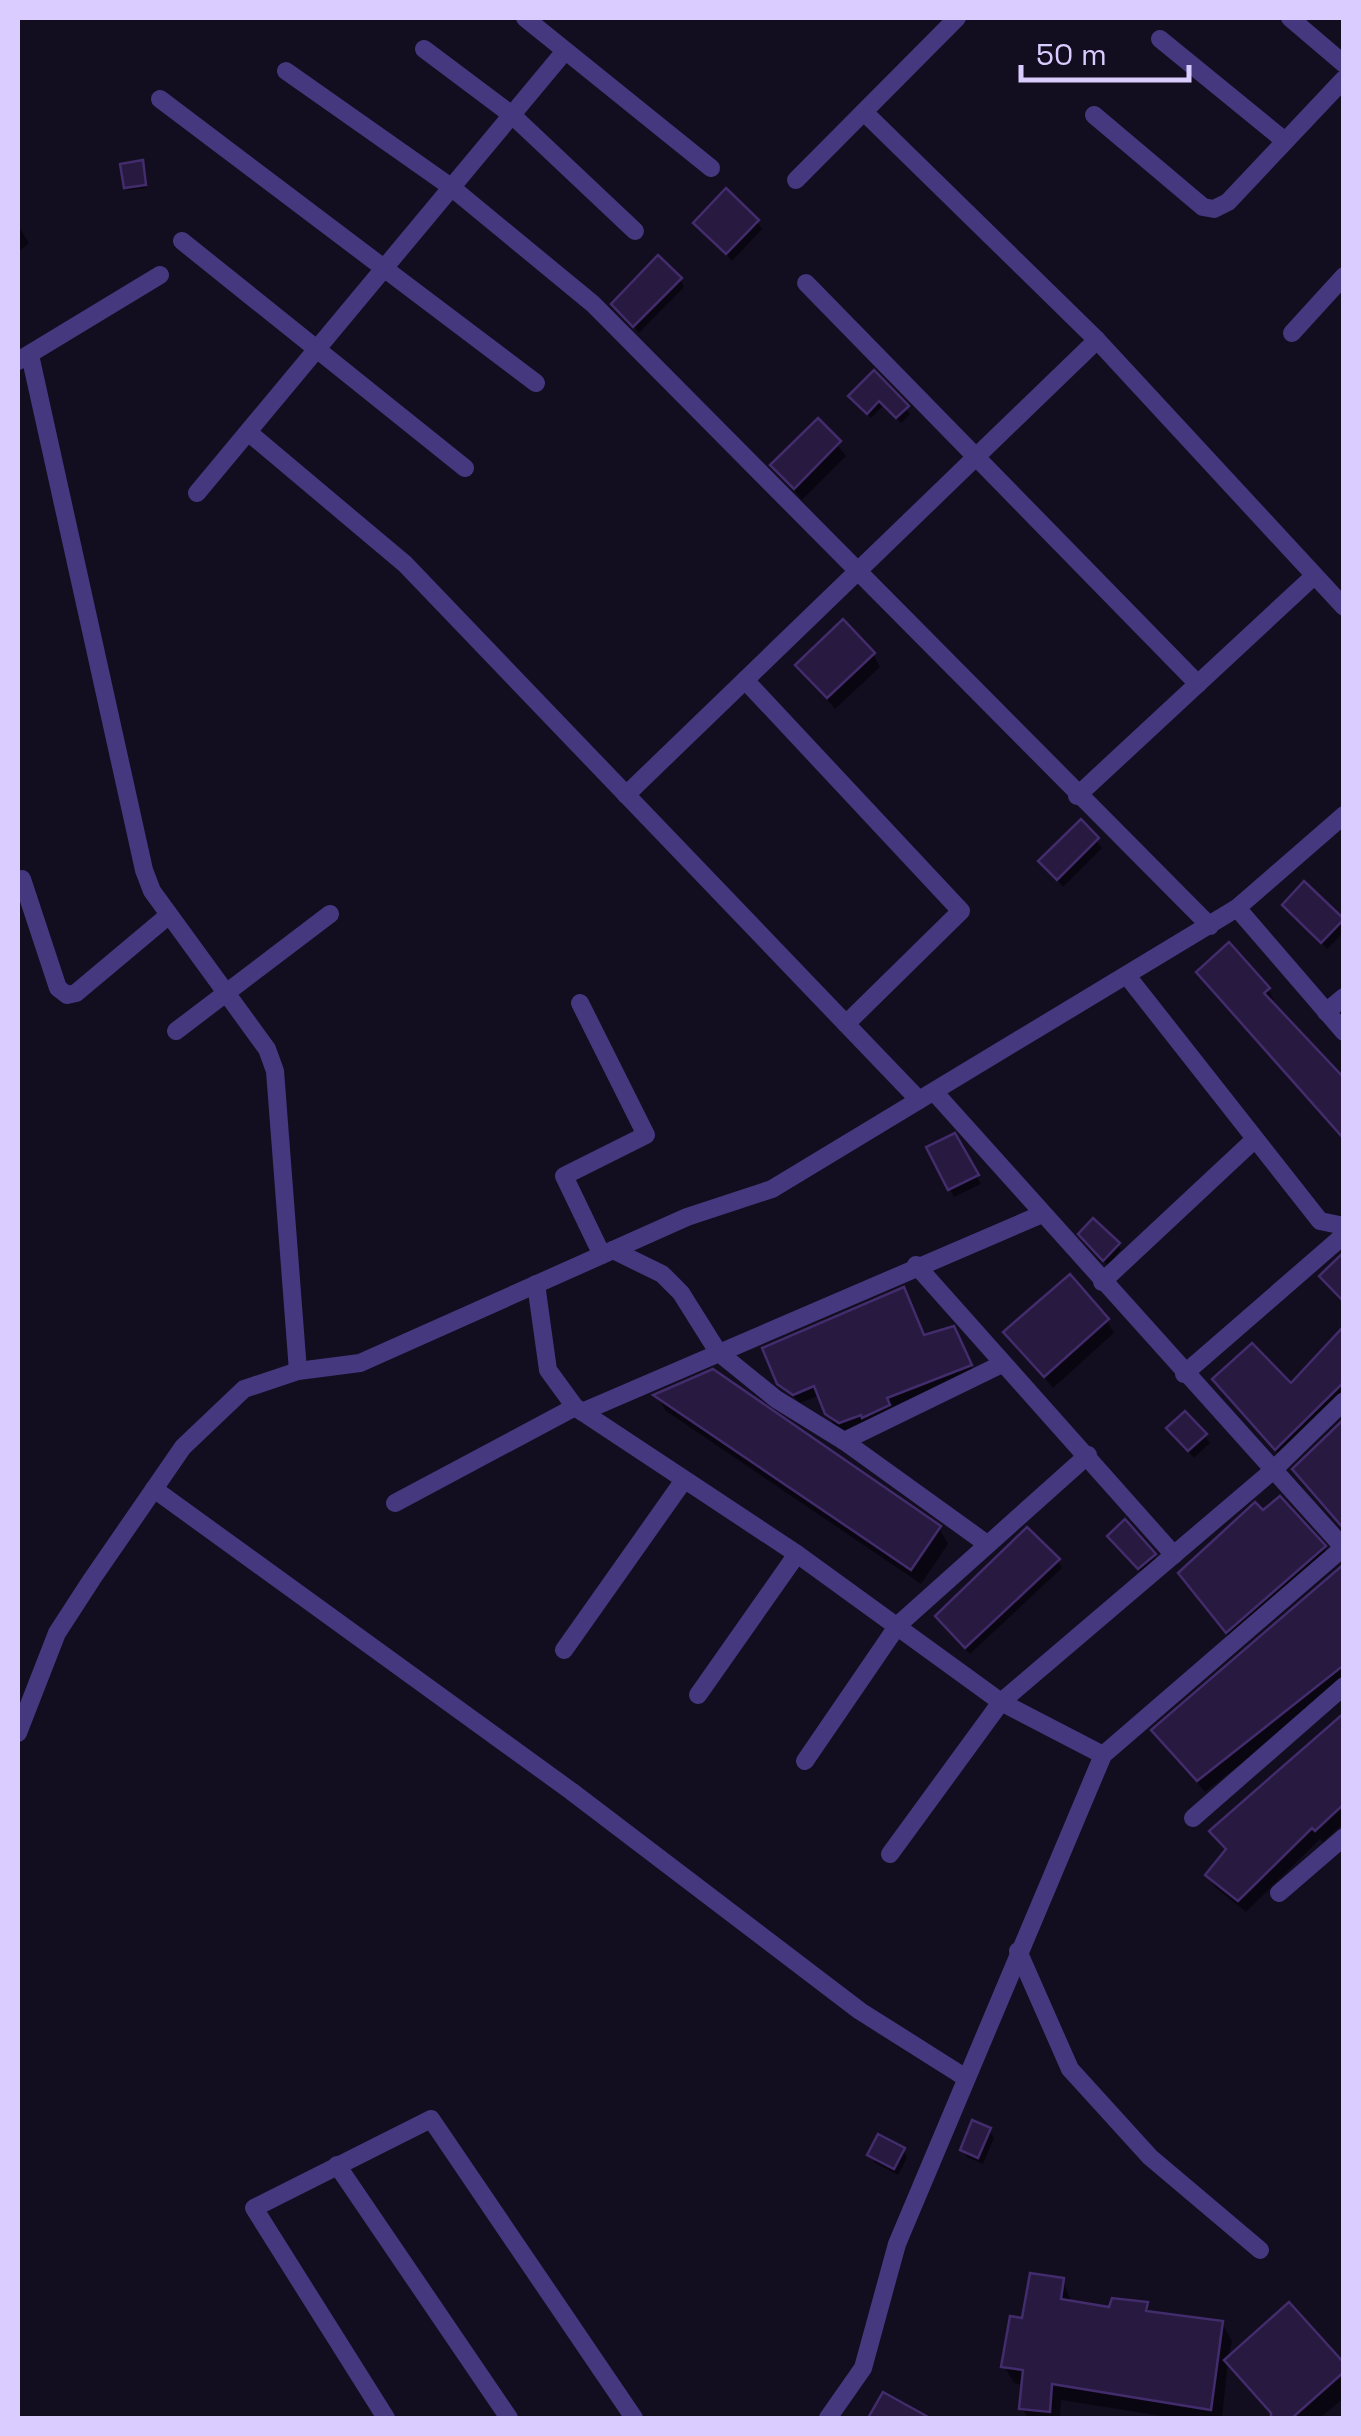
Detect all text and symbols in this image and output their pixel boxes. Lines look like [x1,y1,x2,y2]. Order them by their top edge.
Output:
scale bar [1021,20,1188,82]
text: 50 m [1036,35,1107,74]

